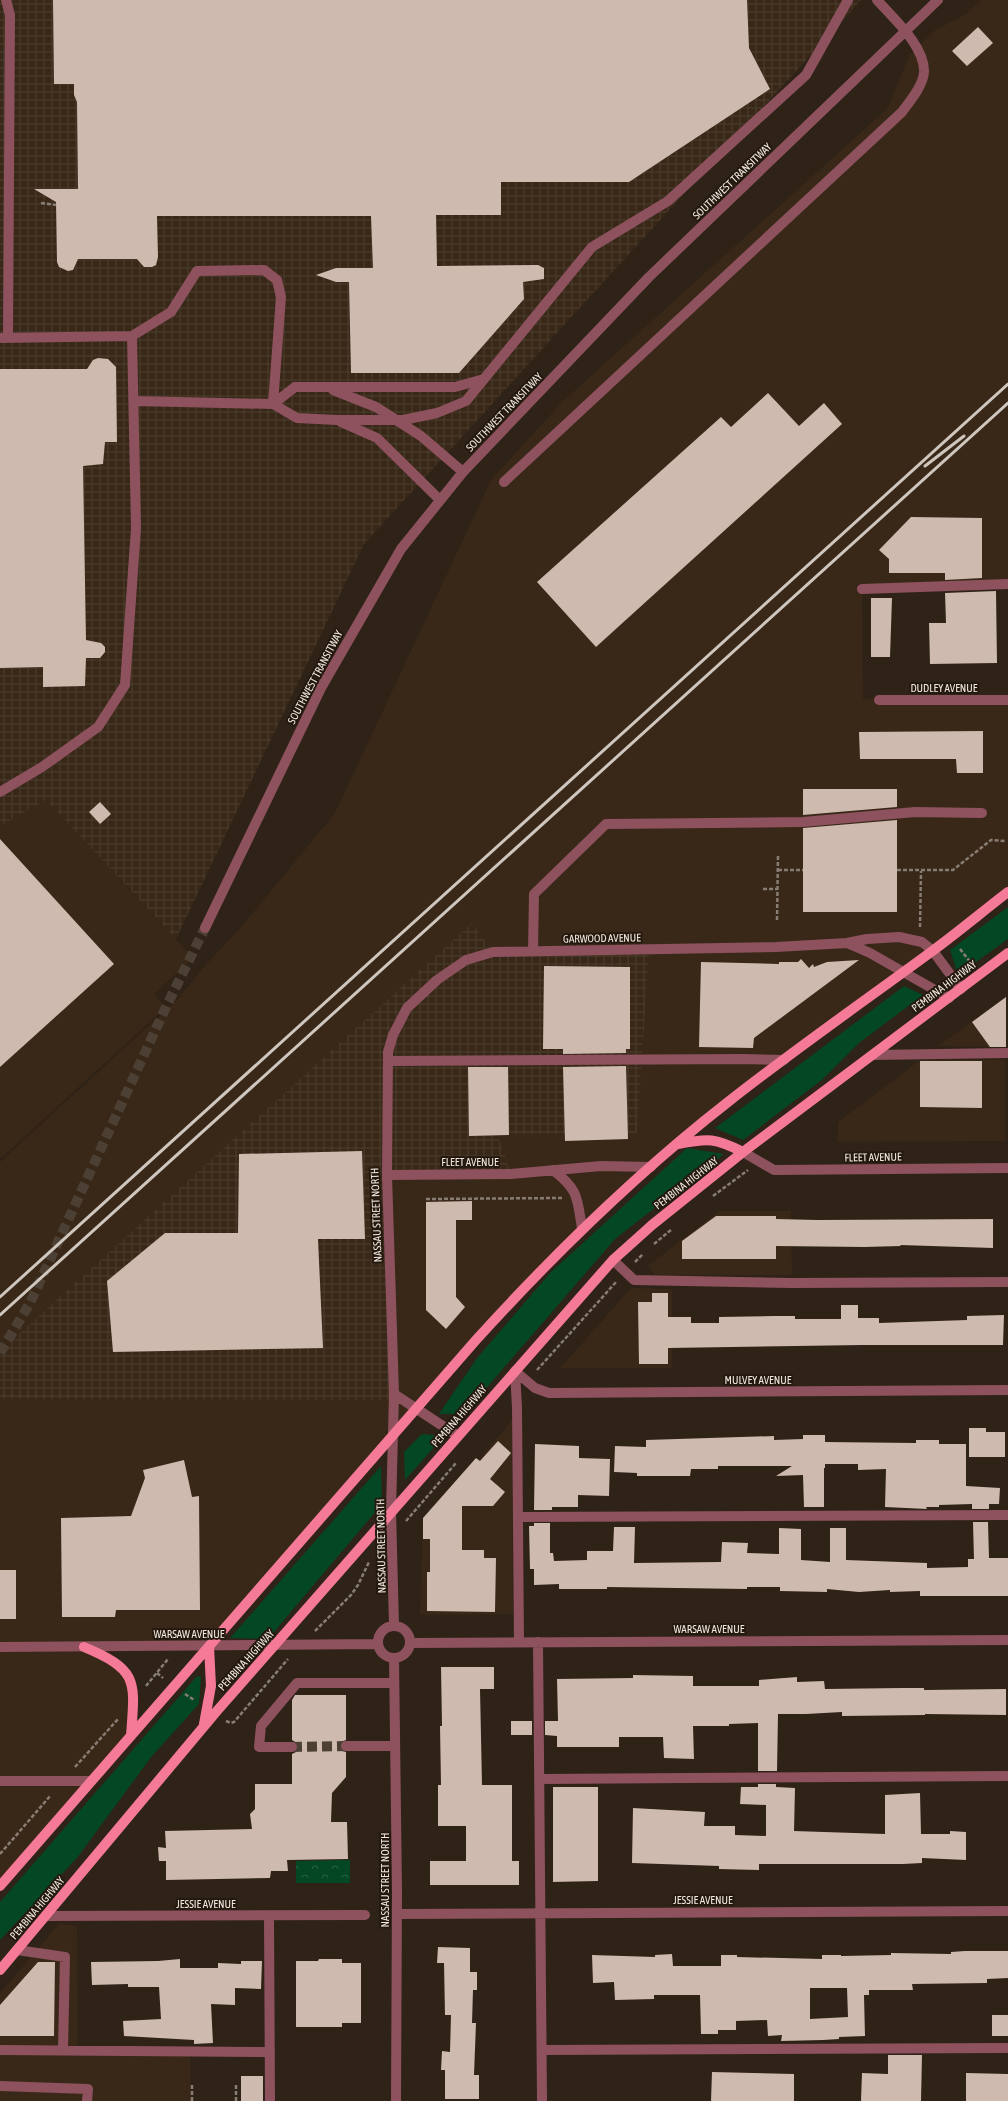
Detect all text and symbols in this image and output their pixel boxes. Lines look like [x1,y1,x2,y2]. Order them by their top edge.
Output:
street label: SOUTHWEST TRANSITWAY [690,140,774,222]
street label: SOUTHWEST TRANSITWAY [463,370,545,454]
street label: SOUTHWEST TRANSITWAY [285,628,345,726]
street label: DUDLEY AVENUE [910,682,978,694]
street label: GARWOOD AVENUE [563,931,641,945]
street label: PEMBINA HIGHWAY [909,958,979,1014]
street label: FLEET AVENUE [844,1150,902,1163]
street label: PEMBINA HIGHWAY [652,1154,720,1212]
street label: FLEET AVENUE [441,1156,499,1168]
street label: NASSAU STREET NORTH [368,1167,384,1263]
street label: MULVEY AVENUE [725,1374,792,1386]
street label: PEMBINA HIGHWAY [429,1383,489,1449]
street label: NASSAU STREET NORTH [374,1498,388,1594]
street label: WARSAW AVENUE [674,1623,745,1635]
street label: PEMBINA HIGHWAY [216,1627,277,1693]
street label: WARSAW AVENUE [154,1628,225,1640]
street label: NASSAU STREET NORTH [379,1833,391,1927]
street label: PEMBINA HIGHWAY [7,1874,67,1942]
street label: JESSIE AVENUE [673,1894,733,1906]
street label: JESSIE AVENUE [176,1898,236,1910]

